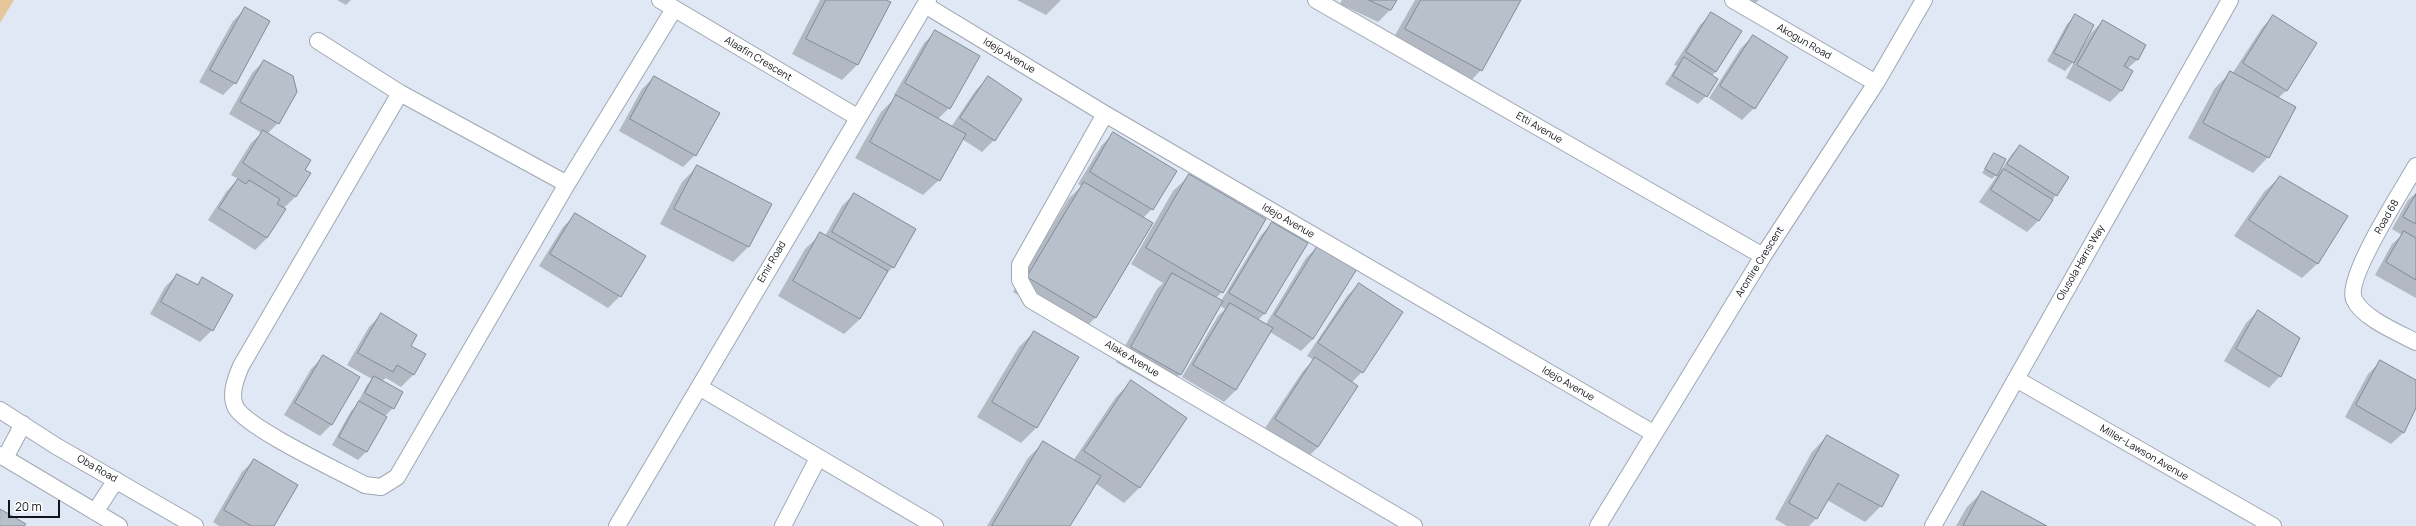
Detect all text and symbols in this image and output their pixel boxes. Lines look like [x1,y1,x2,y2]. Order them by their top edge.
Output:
street label: Akogun Road [1775,22,1833,62]
street label: Alaafin Crescent [722,34,794,84]
street label: Idejo Avenue [981,36,1037,76]
street label: Etti Avenue [1514,110,1564,146]
street label: Road 68 [2372,198,2402,236]
street label: Idejo Avenue [1260,201,1316,241]
street label: Olusola Harris Way [2055,223,2107,303]
street label: Aromire Crescent [1734,225,1786,299]
street label: Emir Road [755,239,789,285]
street label: Alake Avenue [1103,338,1161,380]
street label: Idejo Avenue [1540,364,1596,404]
street label: Miller-Lawson Avenue [2098,423,2190,483]
street label: Oba Road [75,453,119,485]
scale bar [10,492,62,518]
text: 20 m [15,498,42,515]

